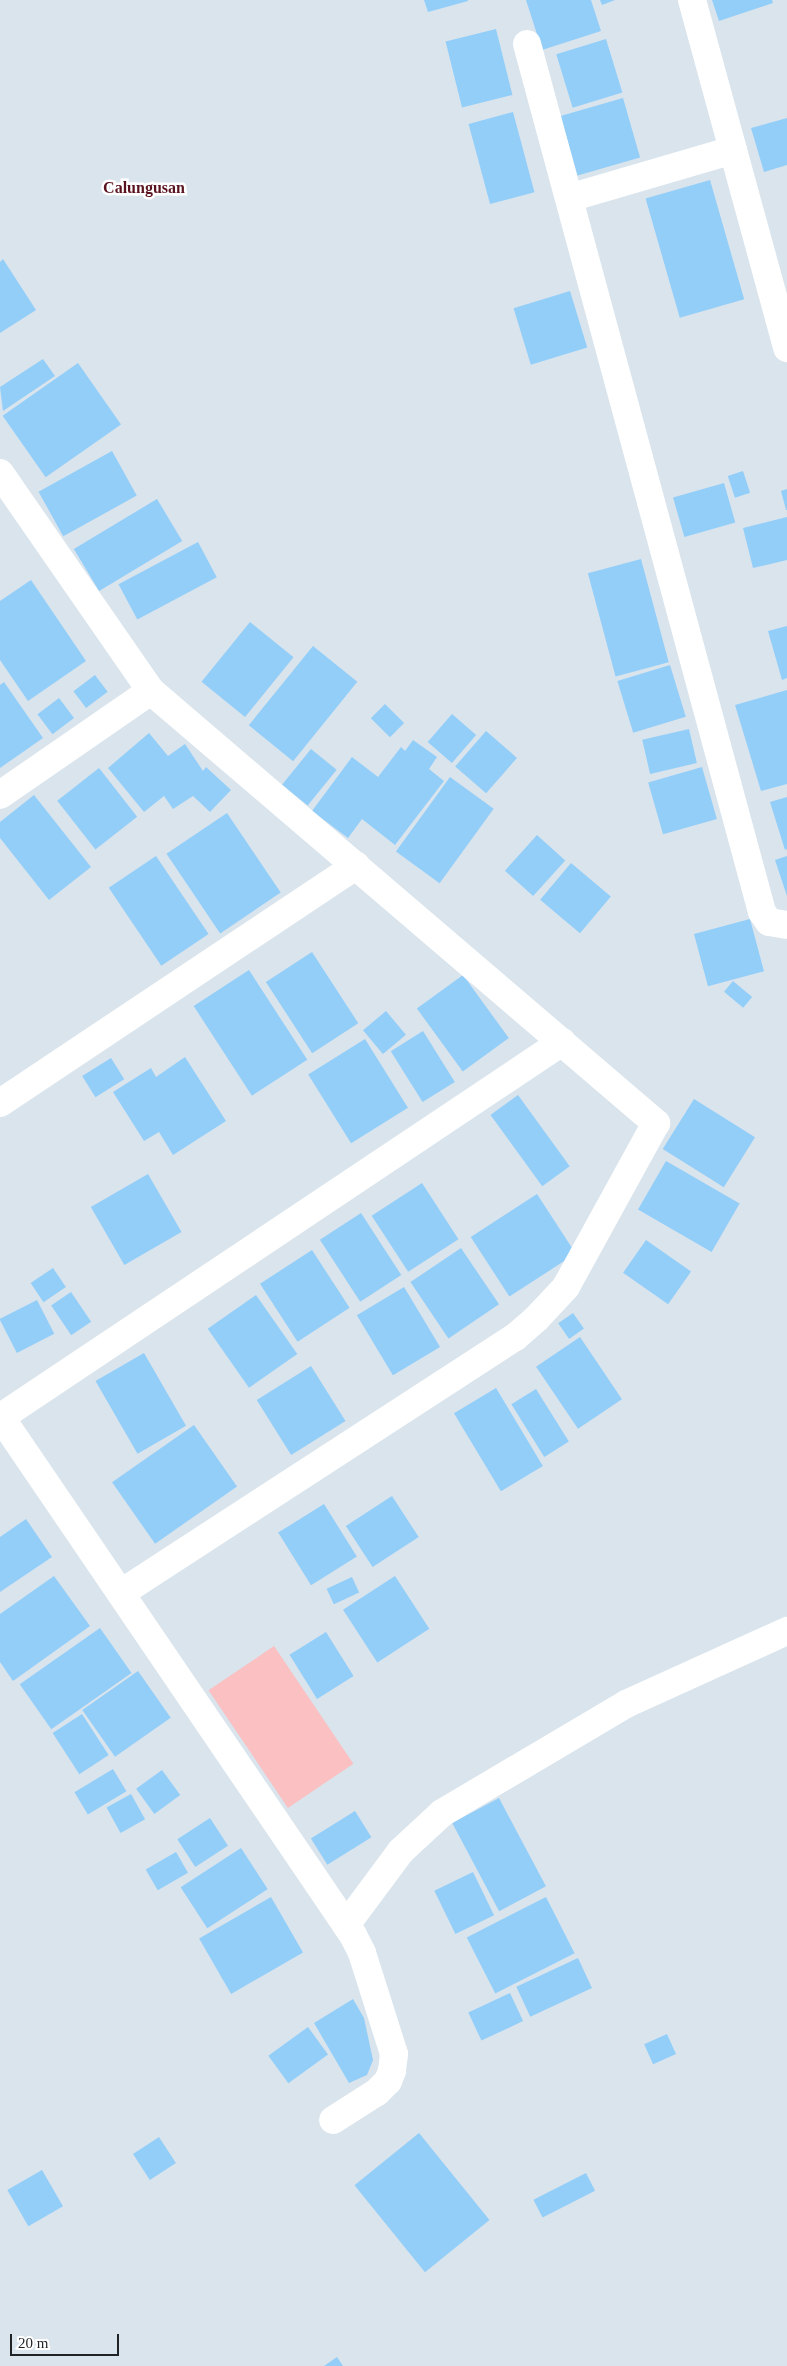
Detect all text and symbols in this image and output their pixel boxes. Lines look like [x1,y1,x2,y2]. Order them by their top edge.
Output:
district label: Calungusan [103,178,185,198]
scale bar [12,2324,121,2356]
text: 20 m [18,2335,48,2351]

